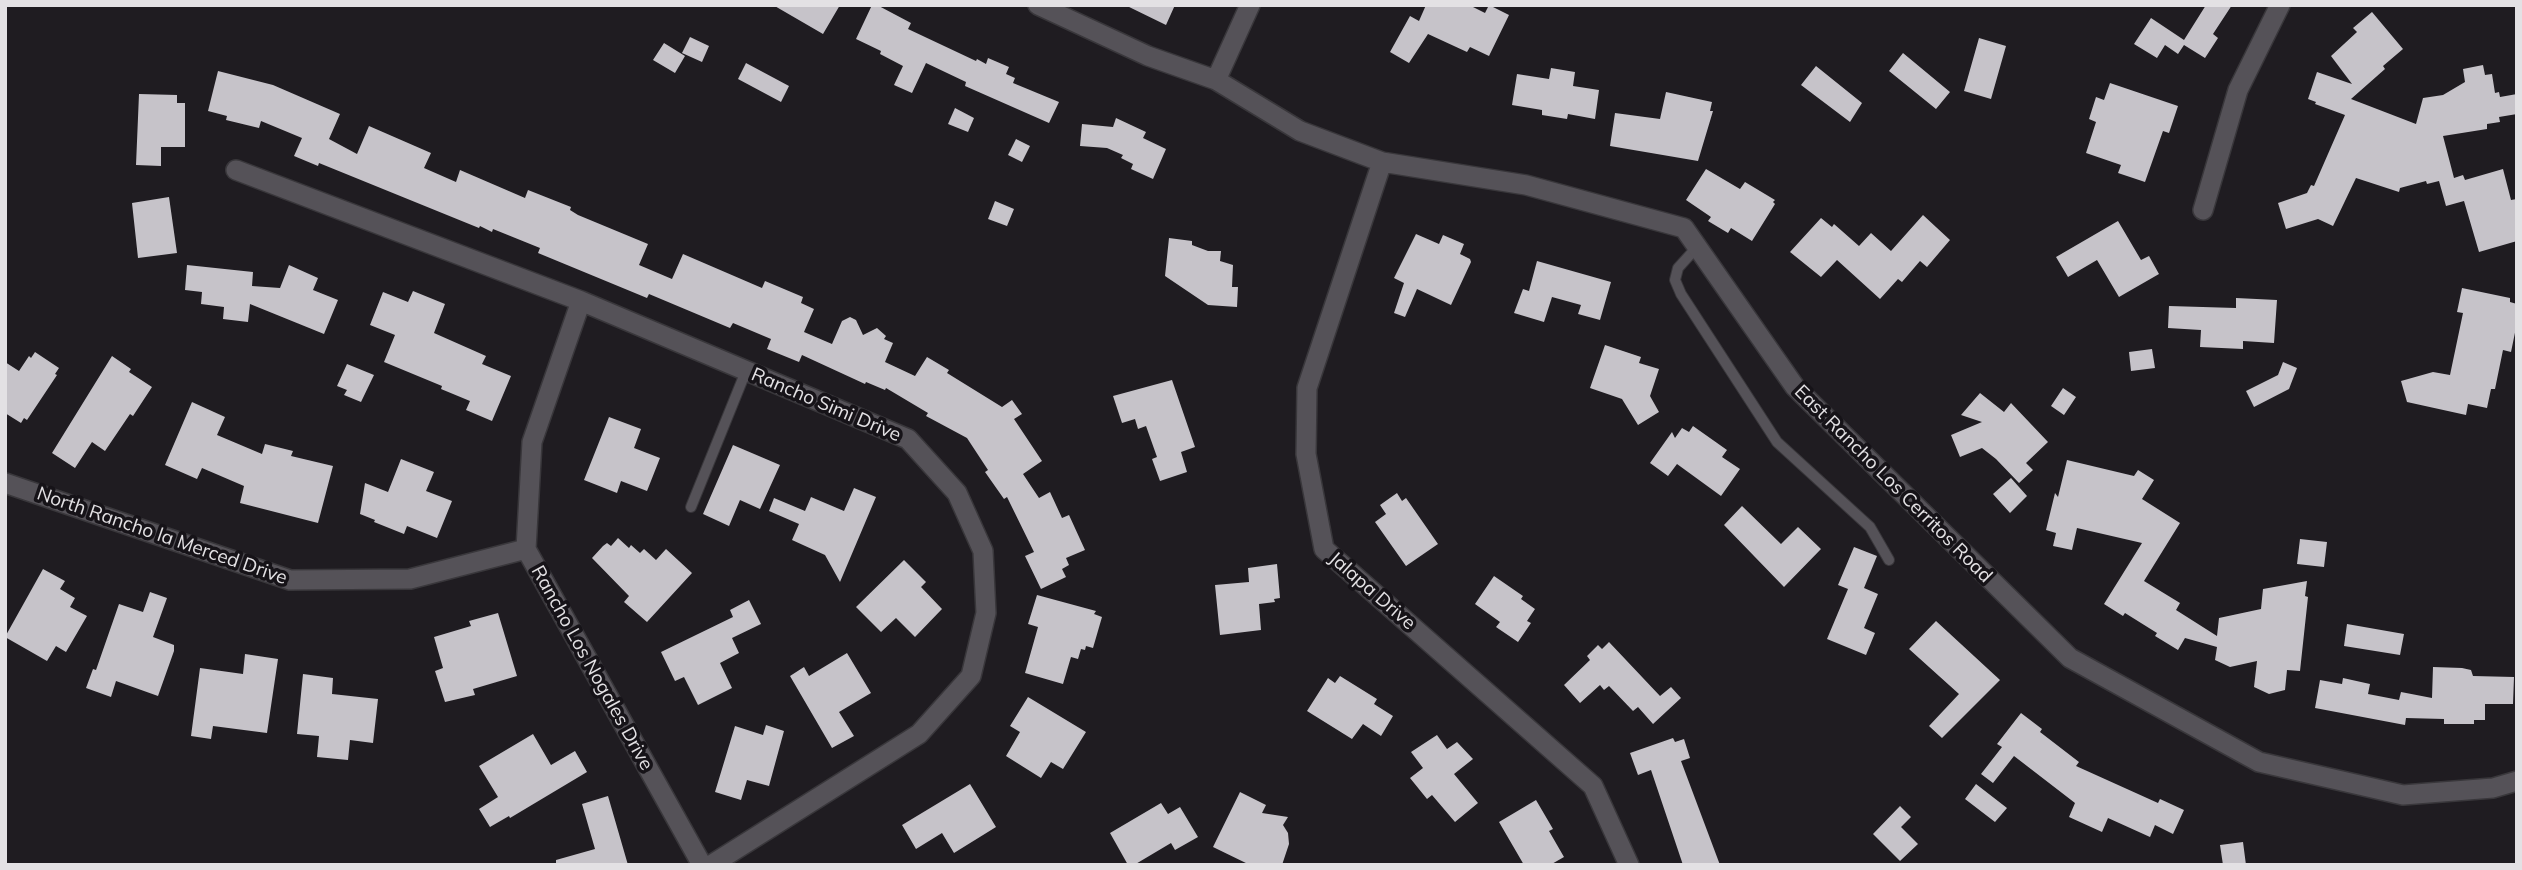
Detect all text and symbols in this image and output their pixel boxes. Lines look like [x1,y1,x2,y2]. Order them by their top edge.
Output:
street label: Rancho Simi Drive [748,363,904,447]
street label: East Rancho Los Cerritos Road [1789,380,1997,588]
street label: North Rancho la Merced Drive [34,482,290,590]
street label: Jalapa Drive [1324,547,1420,635]
street label: Rancho Los Nogales Drive [526,562,658,774]

